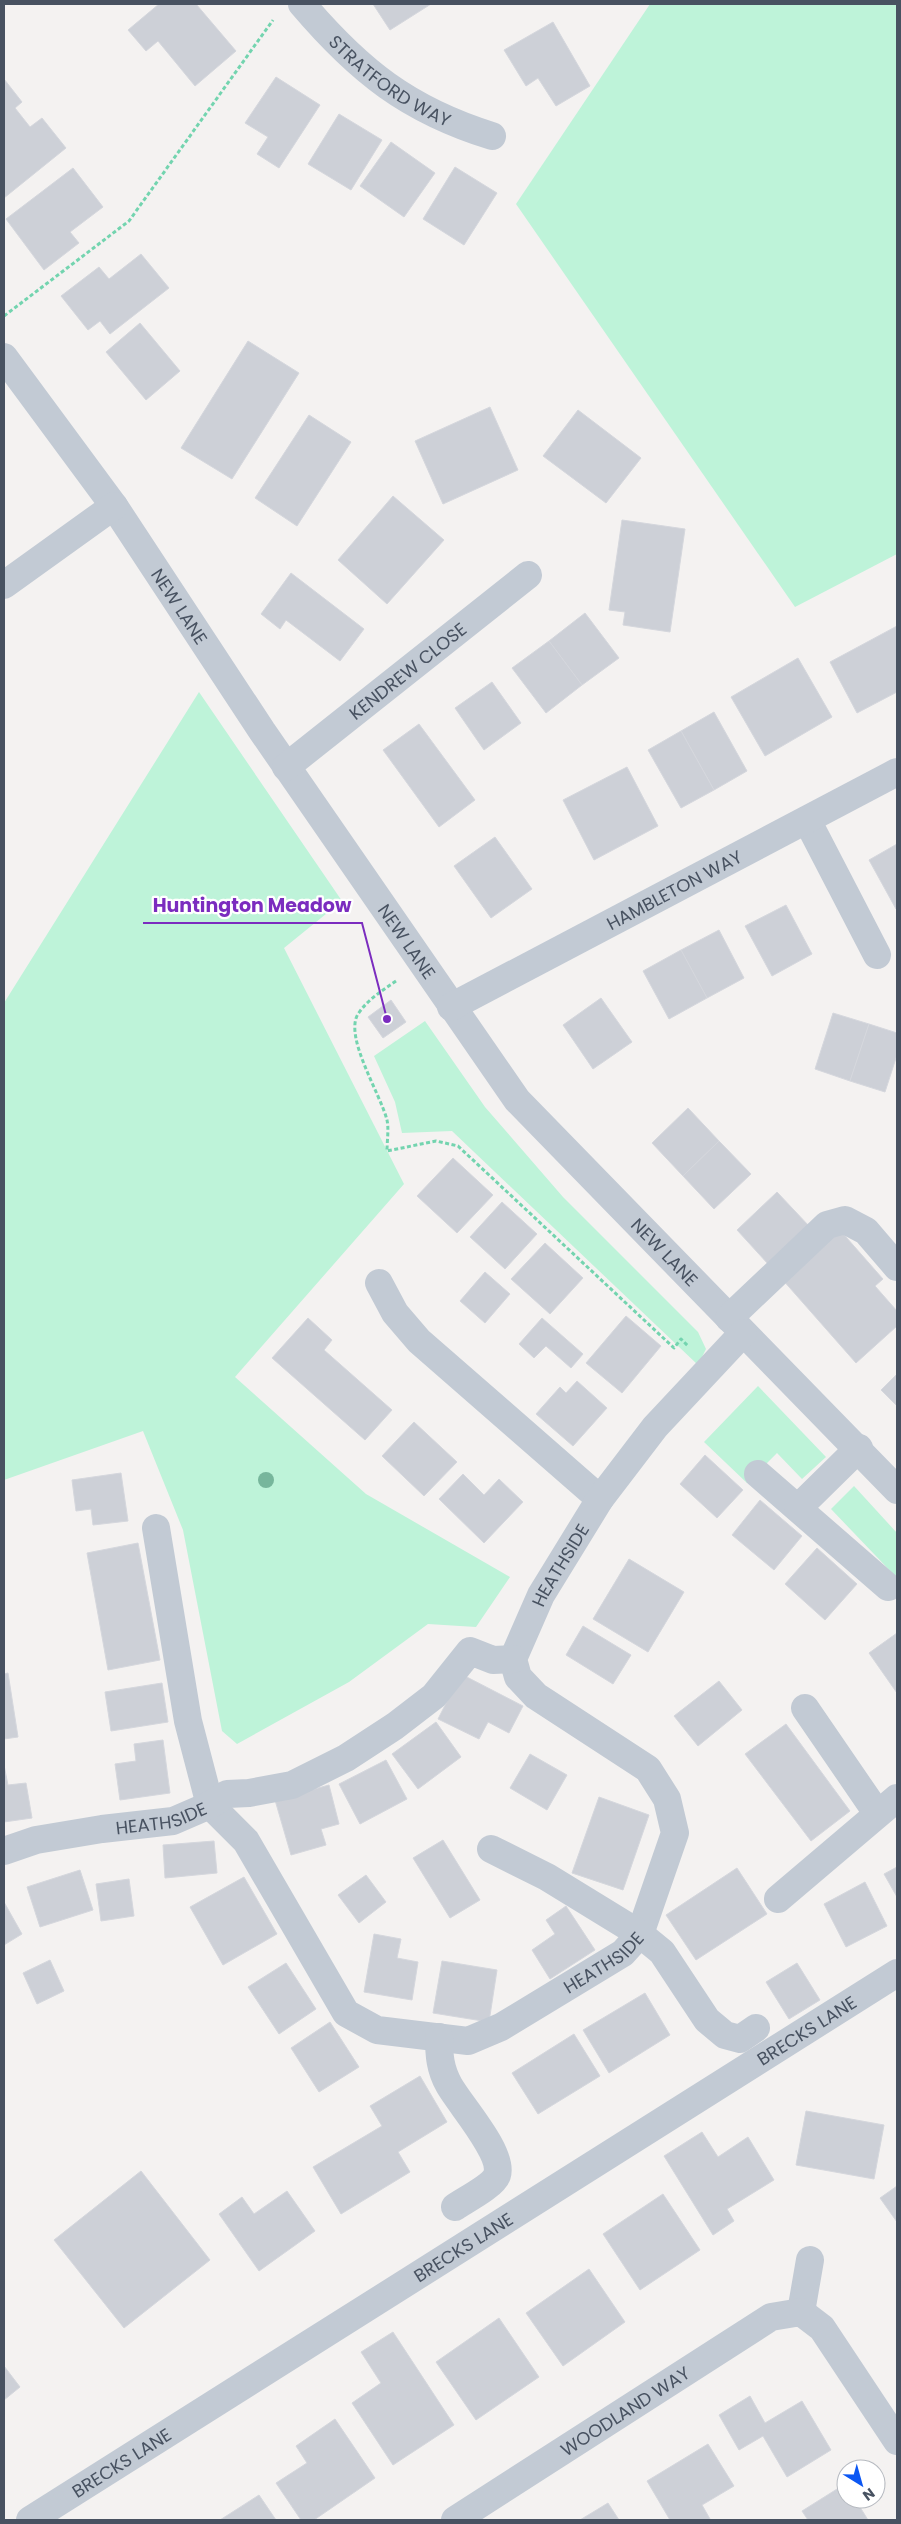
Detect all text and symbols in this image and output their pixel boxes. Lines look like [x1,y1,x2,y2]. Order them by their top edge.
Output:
street label: STRATFORD WAY [324,29,456,132]
street label: NEW LANE [146,563,214,649]
street label: KENDREW CLOSE [343,616,471,725]
street label: HAMBLETON WAY [602,843,746,935]
callout: Huntington Meadow [143,889,362,923]
text: Huntington Meadow [153,892,352,919]
street label: NEW LANE [372,899,442,984]
street label: NEW LANE [626,1212,704,1291]
street label: HEATHSIDE [525,1519,595,1610]
street label: HEATHSIDE [114,1796,210,1840]
street label: HEATHSIDE [558,1926,649,1999]
street label: BRECKS LANE [752,1989,861,2071]
street label: BRECKS LANE [409,2206,518,2288]
street label: WOODLAND WAY [556,2360,695,2462]
street label: BRECKS LANE [67,2422,176,2503]
north arrow [836,2459,886,2509]
text: N [859,2483,879,2506]

